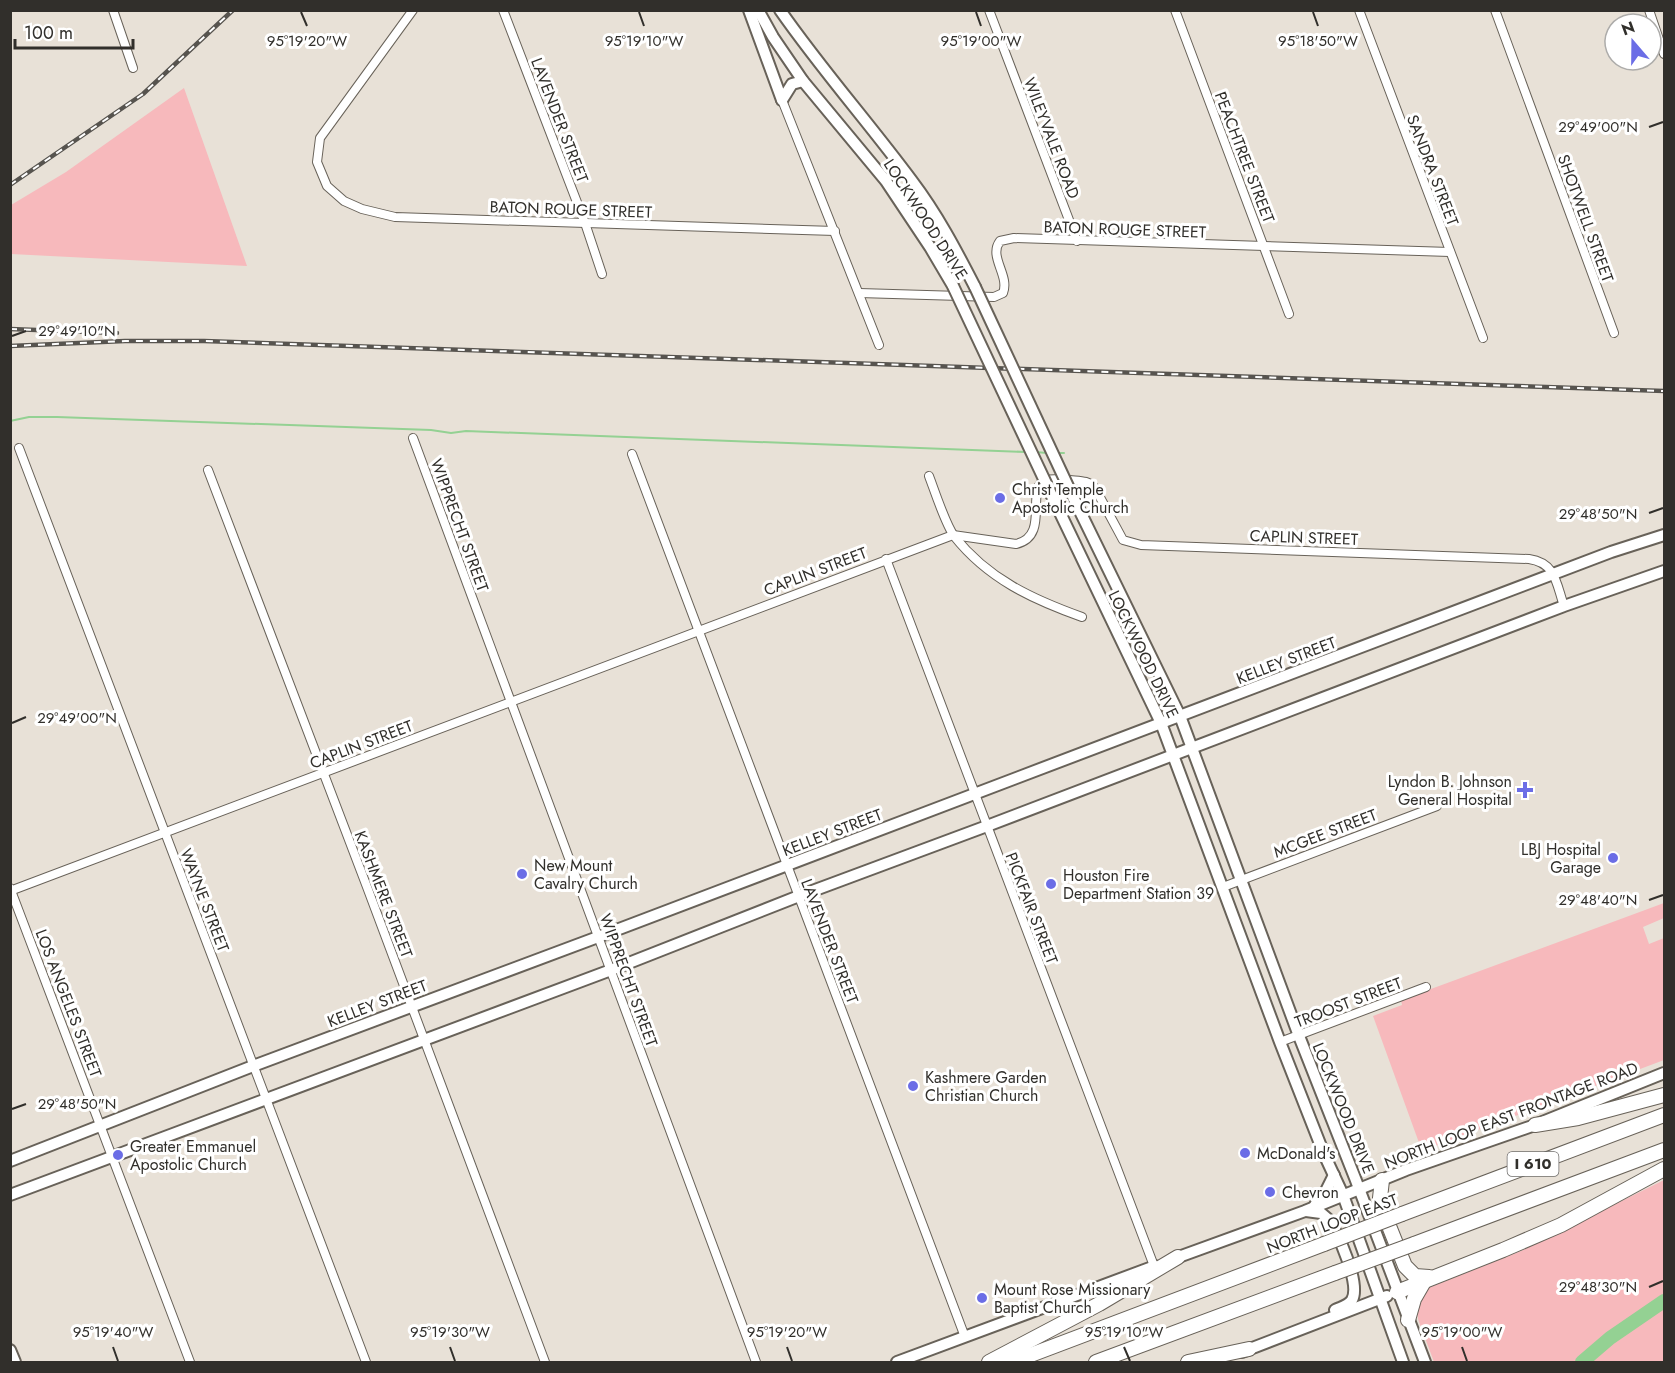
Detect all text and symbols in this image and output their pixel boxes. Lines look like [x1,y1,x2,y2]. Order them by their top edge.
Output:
scale bar [15,12,134,50]
north arrow [1603,12,1663,72]
text: N [1618,15,1638,41]
text: 100 m [24,20,73,46]
text: 95°19'20"W [267,30,347,52]
text: 95°19'10"W [605,30,683,52]
text: 95°19'00"W [941,30,1022,52]
text: 95°18'50"W [1278,30,1358,52]
street label: LAVENDER STREET [525,54,594,186]
street label: WILEYVALE ROAD [1018,74,1085,202]
street label: PEACHTREE STREET [1209,88,1280,227]
street label: SANDRA STREET [1401,111,1464,229]
text: 29°49'00"N [1558,116,1638,138]
street label: SHOTWELL STREET [1552,151,1619,286]
street label: LOCKWOOD DRIVE [878,154,973,284]
street label: BATON ROUGE STREET [489,195,653,224]
street label: BATON ROUGE STREET [1043,215,1207,244]
text: 29°49'10"N [38,320,116,342]
street label: WIPPRECHT STREET [425,456,494,595]
place label: Christ Temple Apostolic Church [1012,478,1129,519]
marker: Christ Temple Apostolic Church [993,491,1007,505]
text: 29°48'50"N [1559,503,1637,525]
street label: CAPLIN STREET [1249,524,1359,551]
street label: CAPLIN STREET [760,541,871,602]
street label: LOCKWOOD DRIVE [1103,586,1184,722]
street label: KELLEY STREET [1233,631,1340,690]
text: 29°49'00"N [37,707,117,729]
street label: CAPLIN STREET [306,714,417,775]
place label: Lyndon B. Johnson General Hospital [1388,770,1512,811]
marker: Lyndon B. Johnson General Hospital [1516,781,1534,799]
street label: KELLEY STREET [779,803,886,862]
street label: MCGEE STREET [1270,803,1381,864]
street label: KASHMERE STREET [349,827,419,962]
place label: LBJ Hospital Garage [1521,838,1601,879]
street label: WAYNE STREET [174,845,235,956]
street label: PICKFAIR STREET [1000,849,1064,968]
marker: LBJ Hospital Garage [1606,851,1620,865]
place label: New Mount Cavalry Church [534,854,638,895]
place label: Houston Fire Department Station 39 [1063,864,1214,905]
marker: New Mount Cavalry Church [515,867,529,881]
street label: LAVENDER STREET [795,875,864,1007]
marker: Houston Fire Department Station 39 [1044,877,1058,891]
text: 29°48'40"N [1559,889,1637,911]
street label: WIPPRECHT STREET [594,911,663,1050]
street label: LOS ANGELES STREET [30,926,108,1081]
street label: TROOST STREET [1291,971,1406,1033]
street label: KELLEY STREET [324,974,431,1033]
street label: LOCKWOOD DRIVE [1307,1039,1380,1177]
street label: NORTH LOOP EAST FRONTAGE ROAD [1381,1056,1641,1175]
place label: Kashmere Garden Christian Church [925,1066,1047,1107]
marker: Kashmere Garden Christian Church [906,1079,920,1093]
text: 29°48'50"N [38,1093,116,1115]
place label: Greater Emmanuel Apostolic Church [130,1135,256,1176]
place label: McDonald's [1257,1142,1336,1165]
marker: McDonald's [1238,1146,1252,1160]
marker: Greater Emmanuel Apostolic Church [111,1148,125,1162]
road number: I 610 [1508,1152,1558,1176]
place label: Chevron [1282,1181,1339,1204]
marker: Chevron [1263,1185,1277,1199]
street label: NORTH LOOP EAST [1263,1188,1402,1259]
text: 29°48'30"N [1559,1276,1637,1298]
place label: Mount Rose Missionary Baptist Church [994,1278,1151,1319]
marker: Mount Rose Missionary Baptist Church [975,1291,989,1305]
text: 95°19'40"W [73,1321,153,1343]
text: 95°19'30"W [410,1321,490,1343]
text: 95°19'20"W [747,1321,827,1343]
text: 95°19'10"W [1085,1321,1163,1343]
text: 95°19'00"W [1422,1321,1503,1343]

